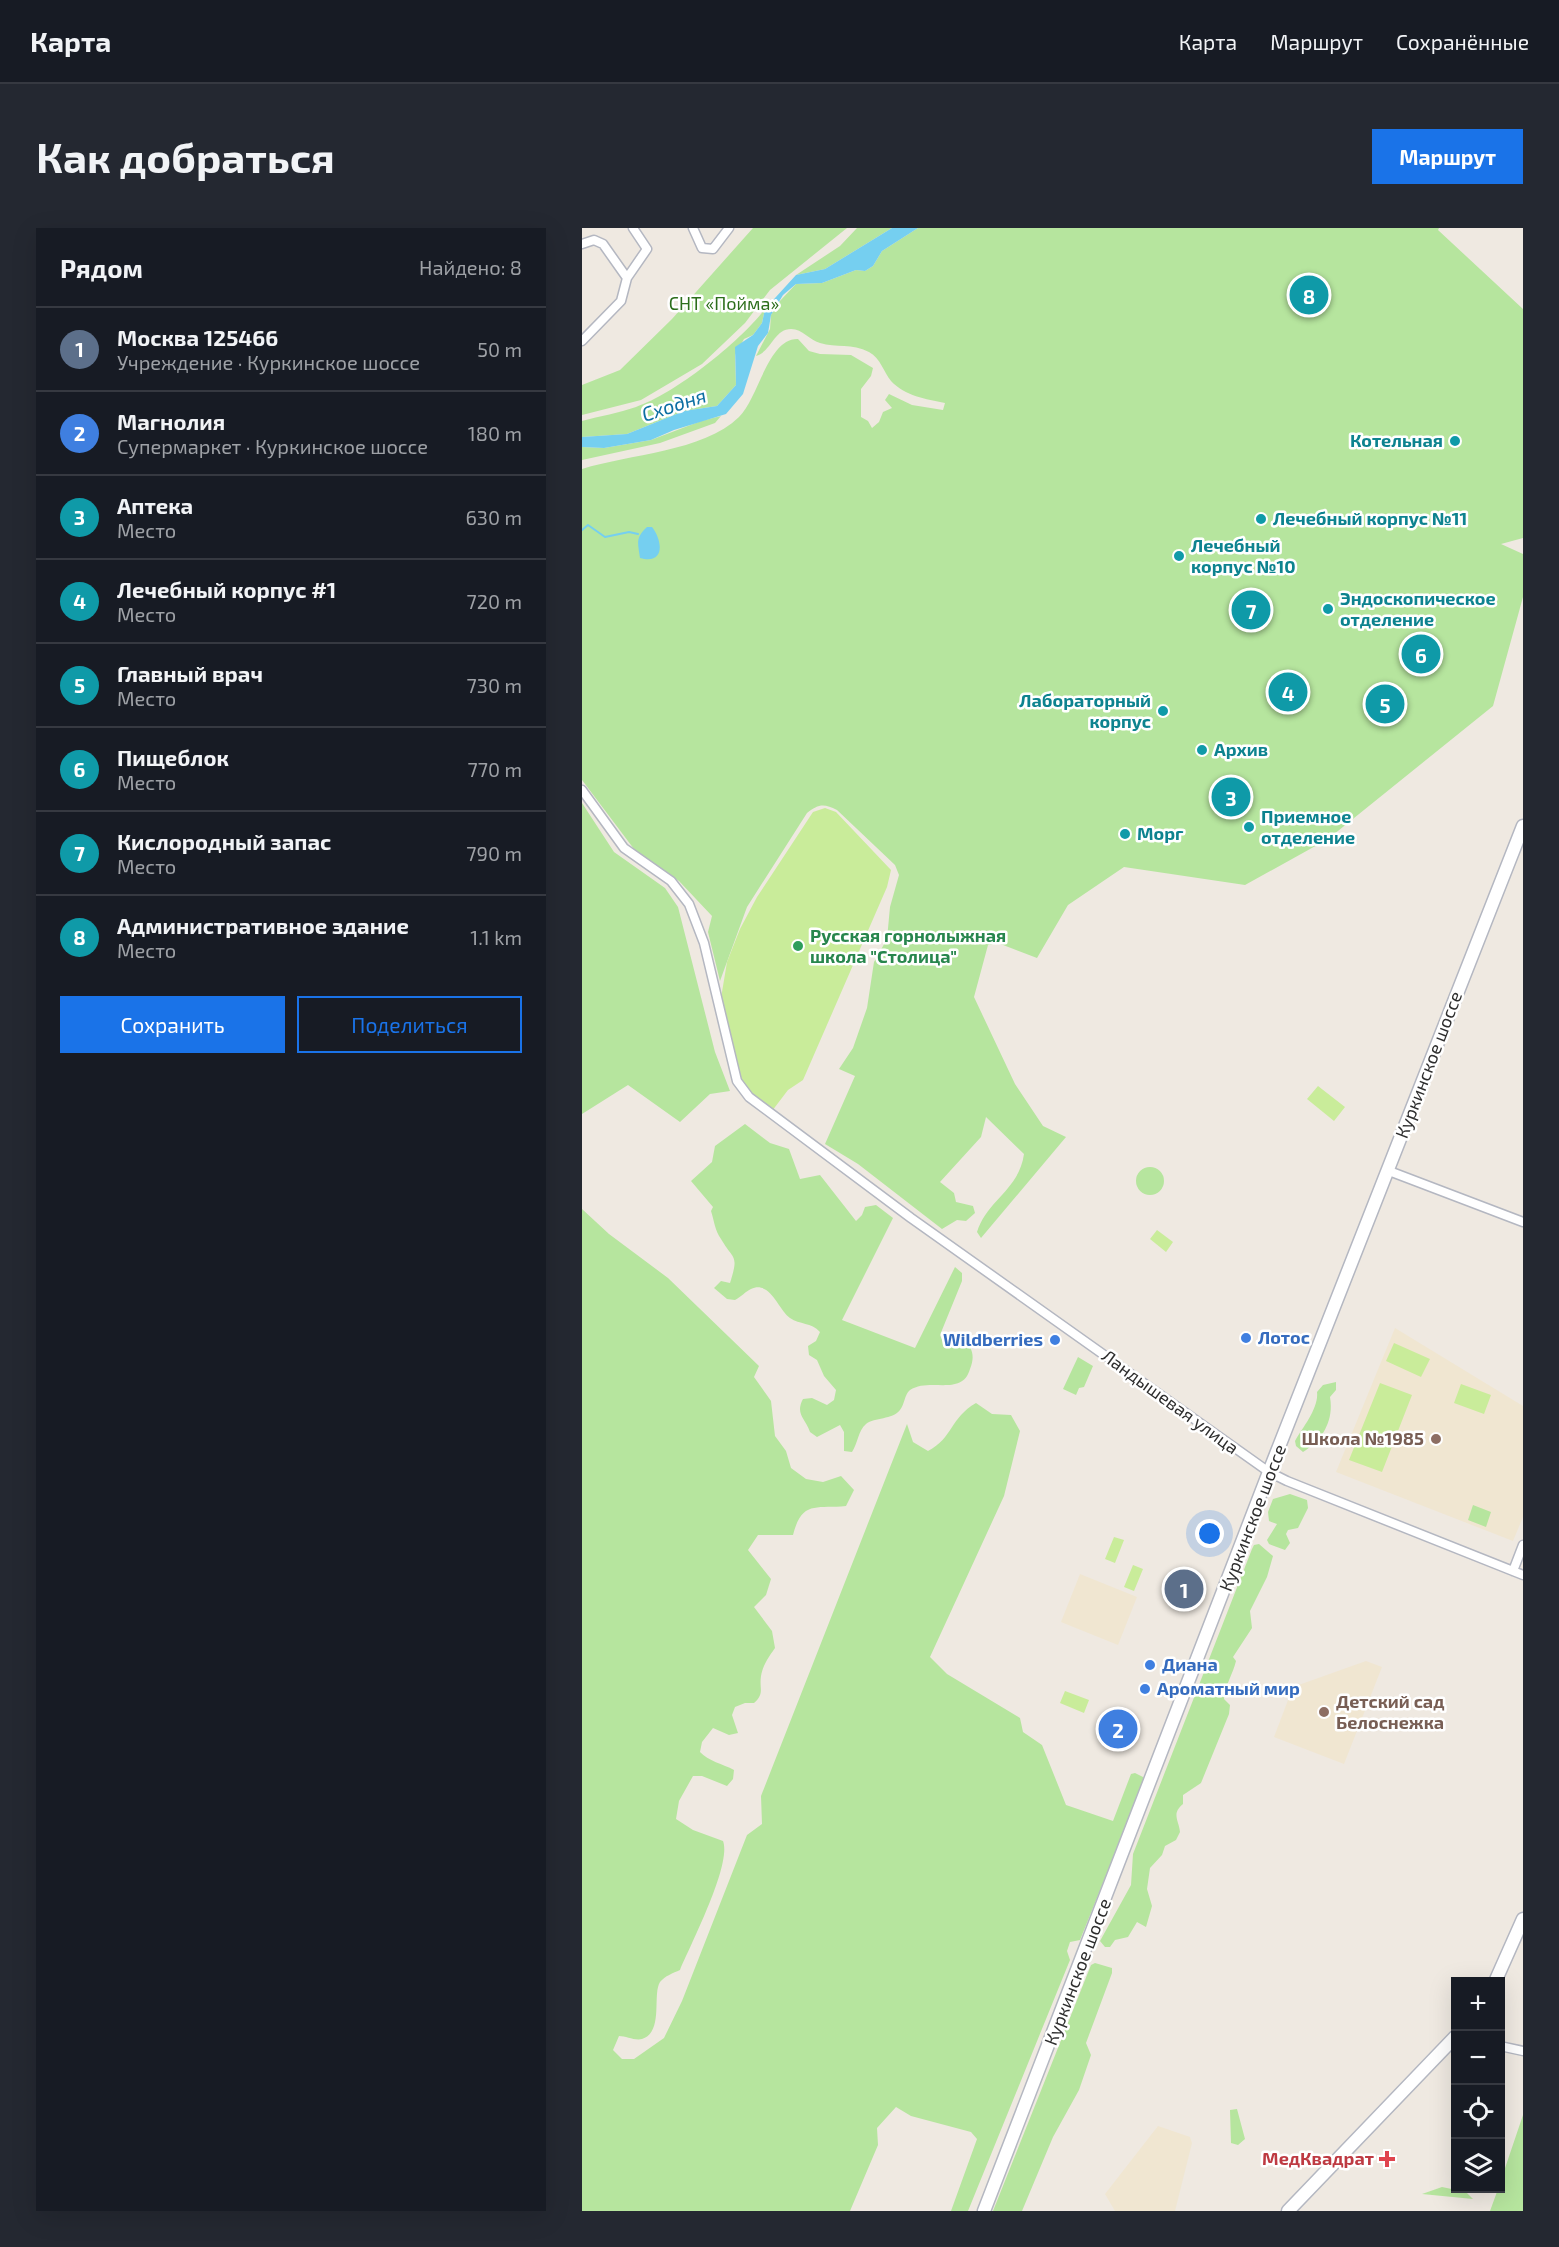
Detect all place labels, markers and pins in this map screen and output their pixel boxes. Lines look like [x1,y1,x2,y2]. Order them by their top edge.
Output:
pin: 8 [1290,272,1328,318]
place label: Котельная [1350,429,1443,451]
marker: Котельная [1448,434,1462,448]
place label: Лечебный корпус №11 [1273,507,1467,529]
marker: Лечебный корпус №11 [1254,512,1268,526]
place label: Лечебный корпус №10 [1191,534,1296,577]
marker: Лечебный корпус №10 [1172,549,1186,563]
place label: Эндоскопическое отделение [1340,587,1496,630]
pin: 7 [1232,588,1270,632]
marker: Эндоскопическое отделение [1321,602,1335,616]
pin: 6 [1402,632,1440,676]
pin: 4 [1268,670,1308,714]
pin: 5 [1366,682,1404,726]
place label: Лабораторный корпус [1019,689,1151,732]
marker: Лабораторный корпус [1156,704,1170,718]
place label: Архив [1214,738,1268,760]
marker: Архив [1195,743,1209,757]
pin: 3 [1212,774,1250,820]
place label: Приемное отделение [1261,805,1355,848]
marker: Приемное отделение [1242,820,1256,834]
place label: Морг [1137,822,1184,844]
marker: Морг [1118,827,1132,841]
place label: Русская горнолыжная школа "Столица" [810,924,1006,967]
marker: Русская горнолыжная школа "Столица" [791,939,805,953]
place label: Лотос [1258,1326,1310,1348]
place label: Wildberries [943,1328,1043,1350]
marker: Лотос [1239,1331,1253,1345]
marker: Wildberries [1048,1333,1062,1347]
place label: Школа №1985 [1302,1427,1424,1449]
marker: Школа №1985 [1429,1432,1443,1446]
pin: 1 [1164,1566,1204,1612]
place label: Диана [1162,1653,1218,1675]
marker: Диана [1143,1658,1157,1672]
place label: Ароматный мир [1157,1677,1300,1699]
marker: Ароматный мир [1138,1682,1152,1696]
place label: Детский сад Белоснежка [1336,1690,1445,1733]
marker: Детский сад Белоснежка [1317,1705,1331,1719]
pin: 2 [1098,1706,1138,1752]
place label: МедКвадрат [1262,2147,1374,2169]
marker: МедКвадрат [1378,2150,1396,2168]

